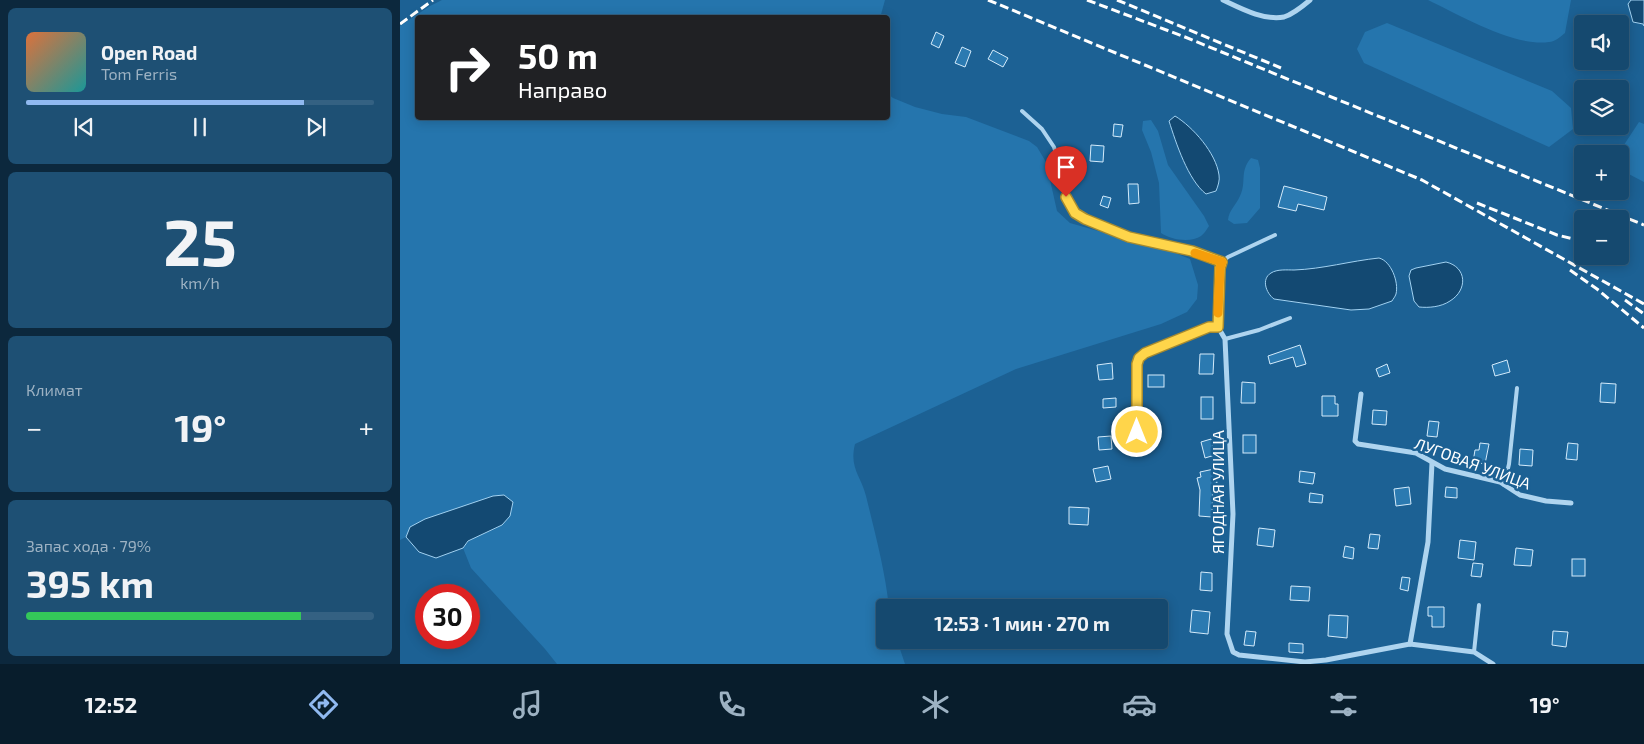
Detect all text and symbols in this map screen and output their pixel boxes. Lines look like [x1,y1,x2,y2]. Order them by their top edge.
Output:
map controls [1574,15,1629,265]
button: sound [1574,15,1629,70]
text: 50 m [518,34,598,76]
icon: right [435,35,500,100]
text: Open Road [101,41,197,64]
text: Tom Ferris [101,64,177,83]
text: Направо [518,76,607,102]
button: layers [1574,80,1629,135]
icon: previous [70,113,98,141]
icon: pause [186,113,214,141]
icon: next [302,113,330,141]
button: + [1574,145,1629,200]
pin [1045,146,1087,197]
icon: arrive [1052,153,1080,181]
text: 25 [163,201,237,279]
button: − [1574,210,1629,265]
text: km/h [180,273,220,292]
text: Климат [26,380,83,399]
text: 19° [175,404,226,450]
position arrow [1110,405,1162,457]
text: − [26,410,42,444]
text: + [359,410,374,444]
street label: ЯГОДНАЯ УЛИЦА [1208,430,1227,554]
street label: ЛУГОВАЯ УЛИЦА [1412,433,1534,493]
text: Запас хода · 79% [26,536,151,555]
text: 395 km [26,560,154,606]
speed limit sign: 30 [415,584,480,649]
text: 12:53 · 1 мин · 270 m [934,612,1110,635]
icon: directions [306,687,341,722]
icon: music [510,687,545,722]
icon: phone [714,687,749,722]
icon: climate [918,687,953,722]
icon: car [1122,687,1157,722]
icon: filters [1326,687,1361,722]
text: 12:52 [84,691,137,717]
text: 19° [1529,691,1560,717]

